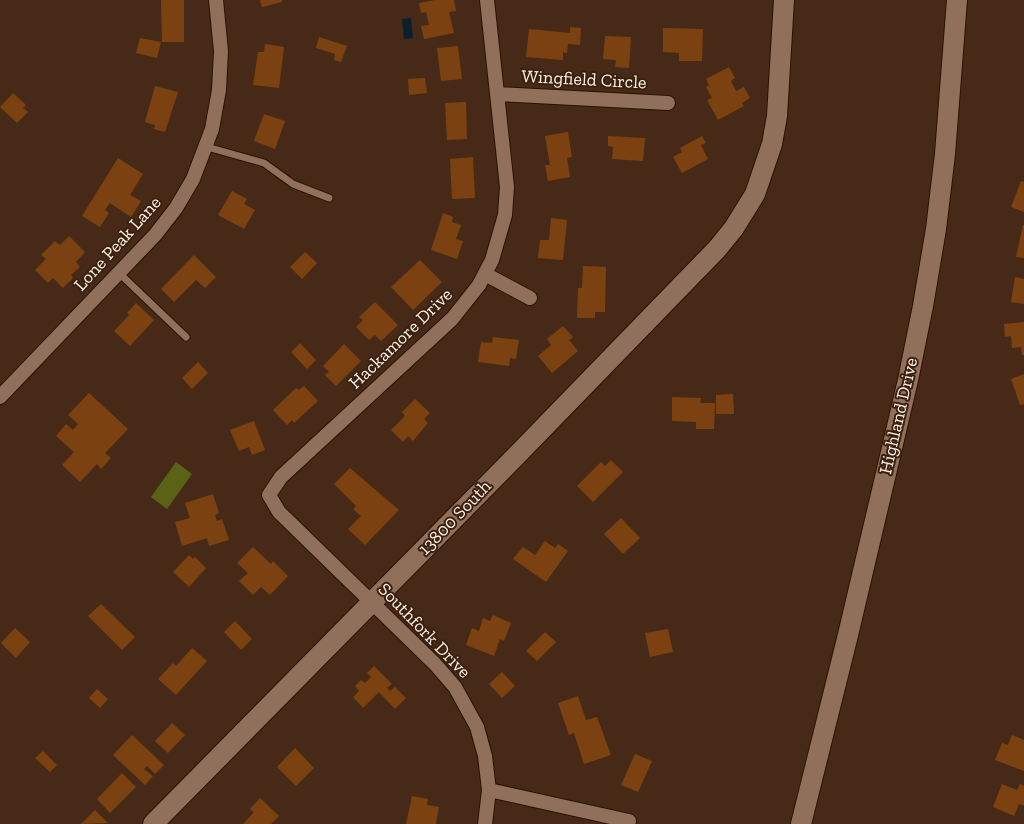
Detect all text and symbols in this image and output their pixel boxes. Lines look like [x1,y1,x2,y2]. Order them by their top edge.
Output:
street label: Wingfield Circle [521,66,647,94]
street label: Lone Peak Lane [70,192,166,296]
street label: Hackamore Drive [345,284,457,394]
street label: Highland Drive [875,356,923,476]
street label: 13800 South [414,476,496,560]
street label: Southfork Drive [373,579,475,683]

